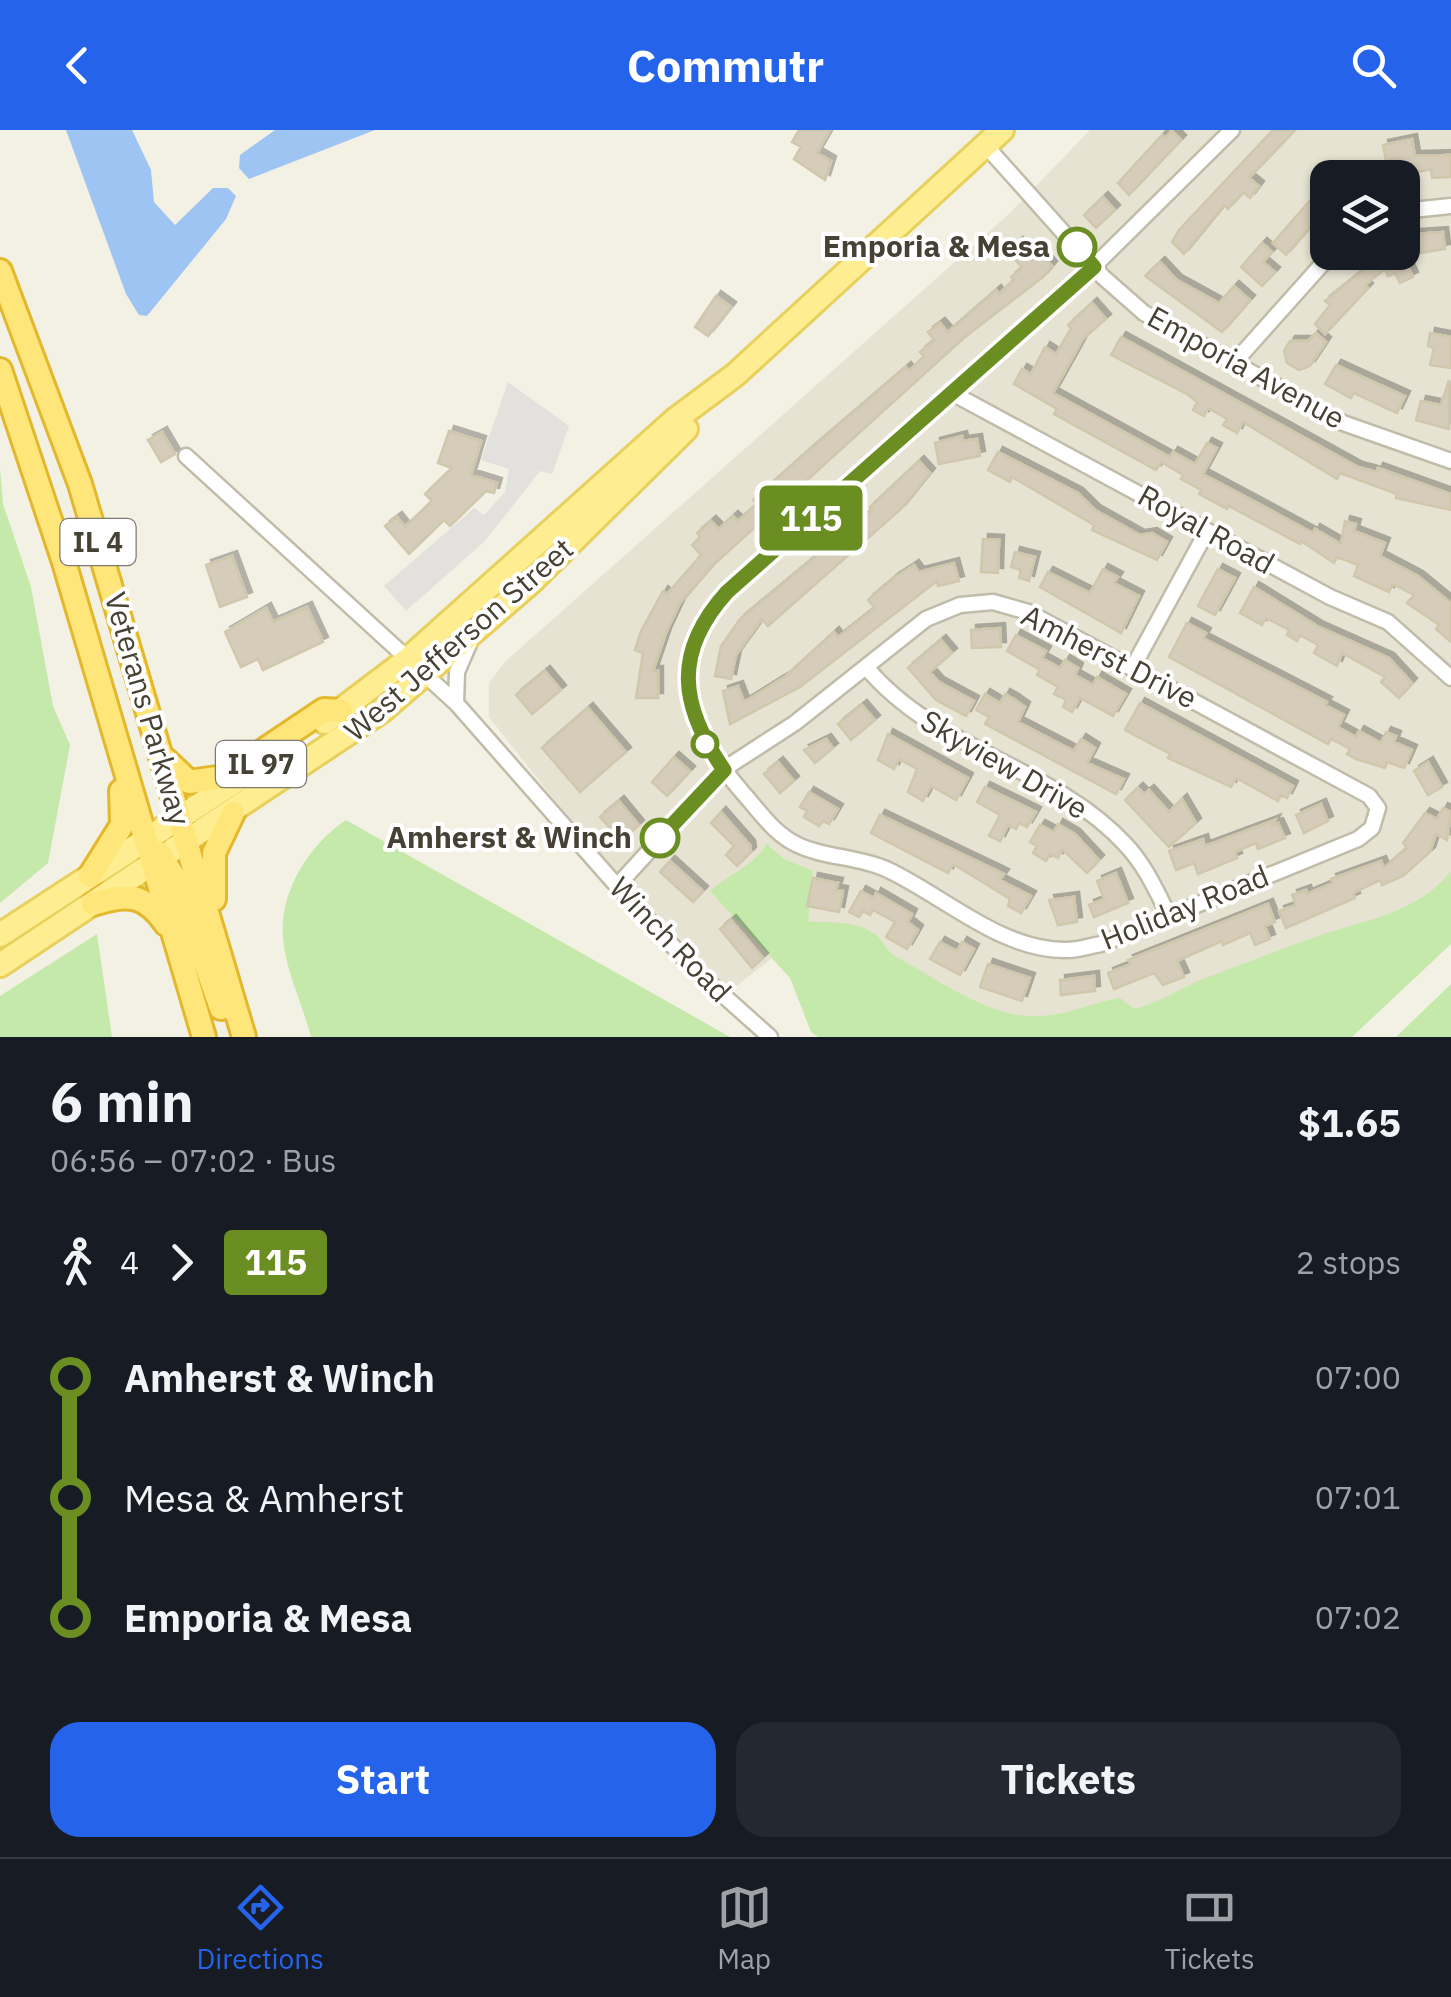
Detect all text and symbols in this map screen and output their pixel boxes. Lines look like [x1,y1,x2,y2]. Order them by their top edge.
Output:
text: Commutr [627,36,824,94]
icon: back [50,38,105,93]
icon: search [1346,38,1401,93]
map controls [1310,160,1420,270]
button: layers [1310,160,1420,270]
place label: Emporia & Mesa [823,226,1050,265]
marker: Emporia & Mesa [1058,228,1096,266]
street label: Emporia Avenue [1141,296,1352,437]
street label: Royal Road [1132,475,1282,582]
line badge: 115 [754,486,868,550]
text: 115 [779,495,843,541]
road number: IL 4 [61,519,136,565]
street label: West Jefferson Street [335,529,581,749]
street label: Veterans Parkway [97,588,200,830]
street label: Amherst Drive [1015,595,1204,717]
street label: Skyview Drive [914,700,1095,827]
unlabelled marker [692,731,718,757]
road number: IL 97 [216,741,306,787]
place label: Amherst & Winch [387,817,632,856]
marker: Amherst & Winch [641,819,679,857]
street label: Holiday Road [1095,855,1274,958]
street label: Winch Road [602,868,740,1010]
text: 6 min [50,1066,194,1137]
text: $1.65 [1298,1098,1401,1147]
text: 06:56 – 07:02 · Bus [50,1139,336,1181]
icon: walk [50,1235,105,1290]
icon: forward [154,1235,209,1290]
text: 115 [244,1239,307,1285]
text: 4 [120,1241,139,1283]
text: 2 stops [1296,1241,1401,1283]
text: Amherst & Winch [124,1353,435,1402]
text: 07:00 [1315,1356,1401,1398]
text: Mesa & Amherst [124,1473,404,1522]
text: 07:01 [1315,1476,1401,1518]
text: Emporia & Mesa [124,1593,412,1642]
text: 07:02 [1315,1596,1401,1638]
button: Start [50,1722,716,1837]
button: Tickets [736,1722,1401,1837]
tab: Directions [196,1880,324,1977]
tab: Map [717,1880,772,1977]
tab: Tickets [1164,1880,1255,1977]

